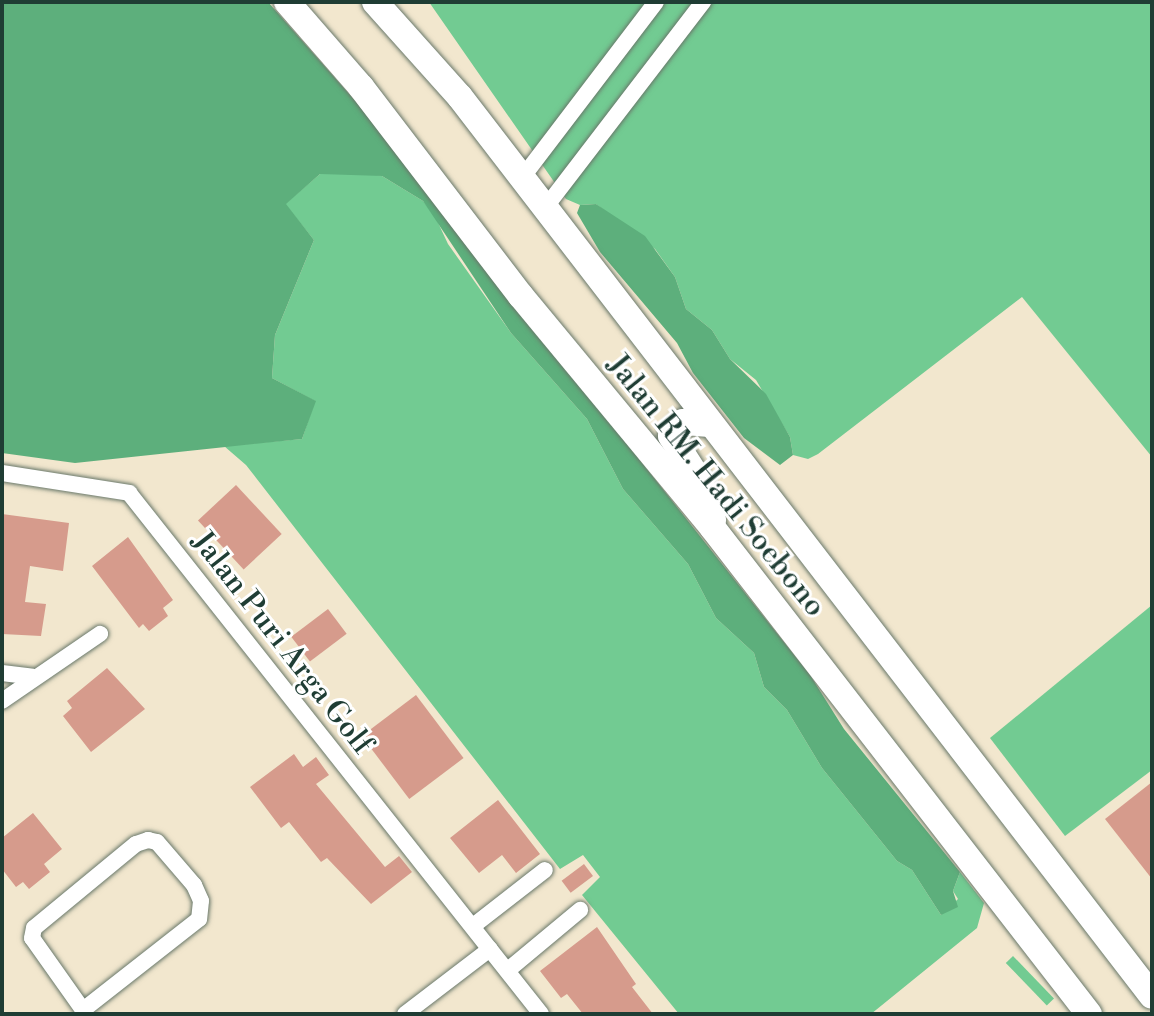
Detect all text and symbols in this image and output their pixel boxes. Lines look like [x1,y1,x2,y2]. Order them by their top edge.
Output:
street label: Jalan RM. Hadi Soebono [599,348,833,624]
street label: Jalan Puri Arga Golf [184,525,380,761]

